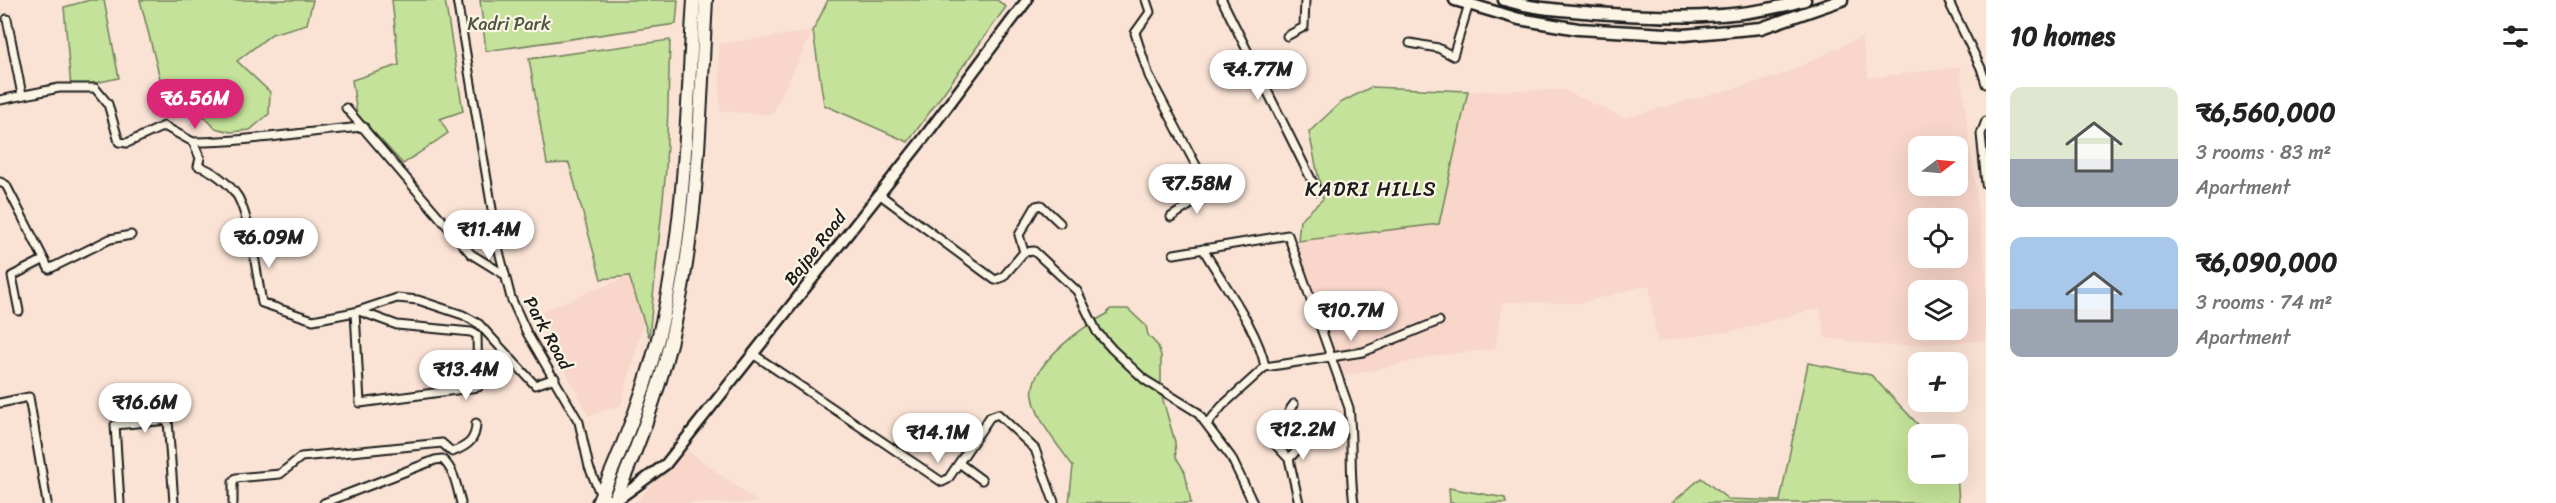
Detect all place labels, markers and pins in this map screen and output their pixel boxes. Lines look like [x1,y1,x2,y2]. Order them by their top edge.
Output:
pin: ₹4.77M [1209,50,1307,101]
pin: ₹6.56M [146,79,244,130]
pin: ₹7.58M [1148,164,1246,215]
pin: ₹11.4M [440,210,538,261]
pin: ₹6.09M [220,218,318,269]
pin: ₹10.7M [1302,291,1400,342]
pin: ₹13.4M [417,350,515,401]
pin: ₹16.6M [96,383,194,434]
pin: ₹12.2M [1254,410,1352,461]
pin: ₹14.1M [889,413,987,464]

